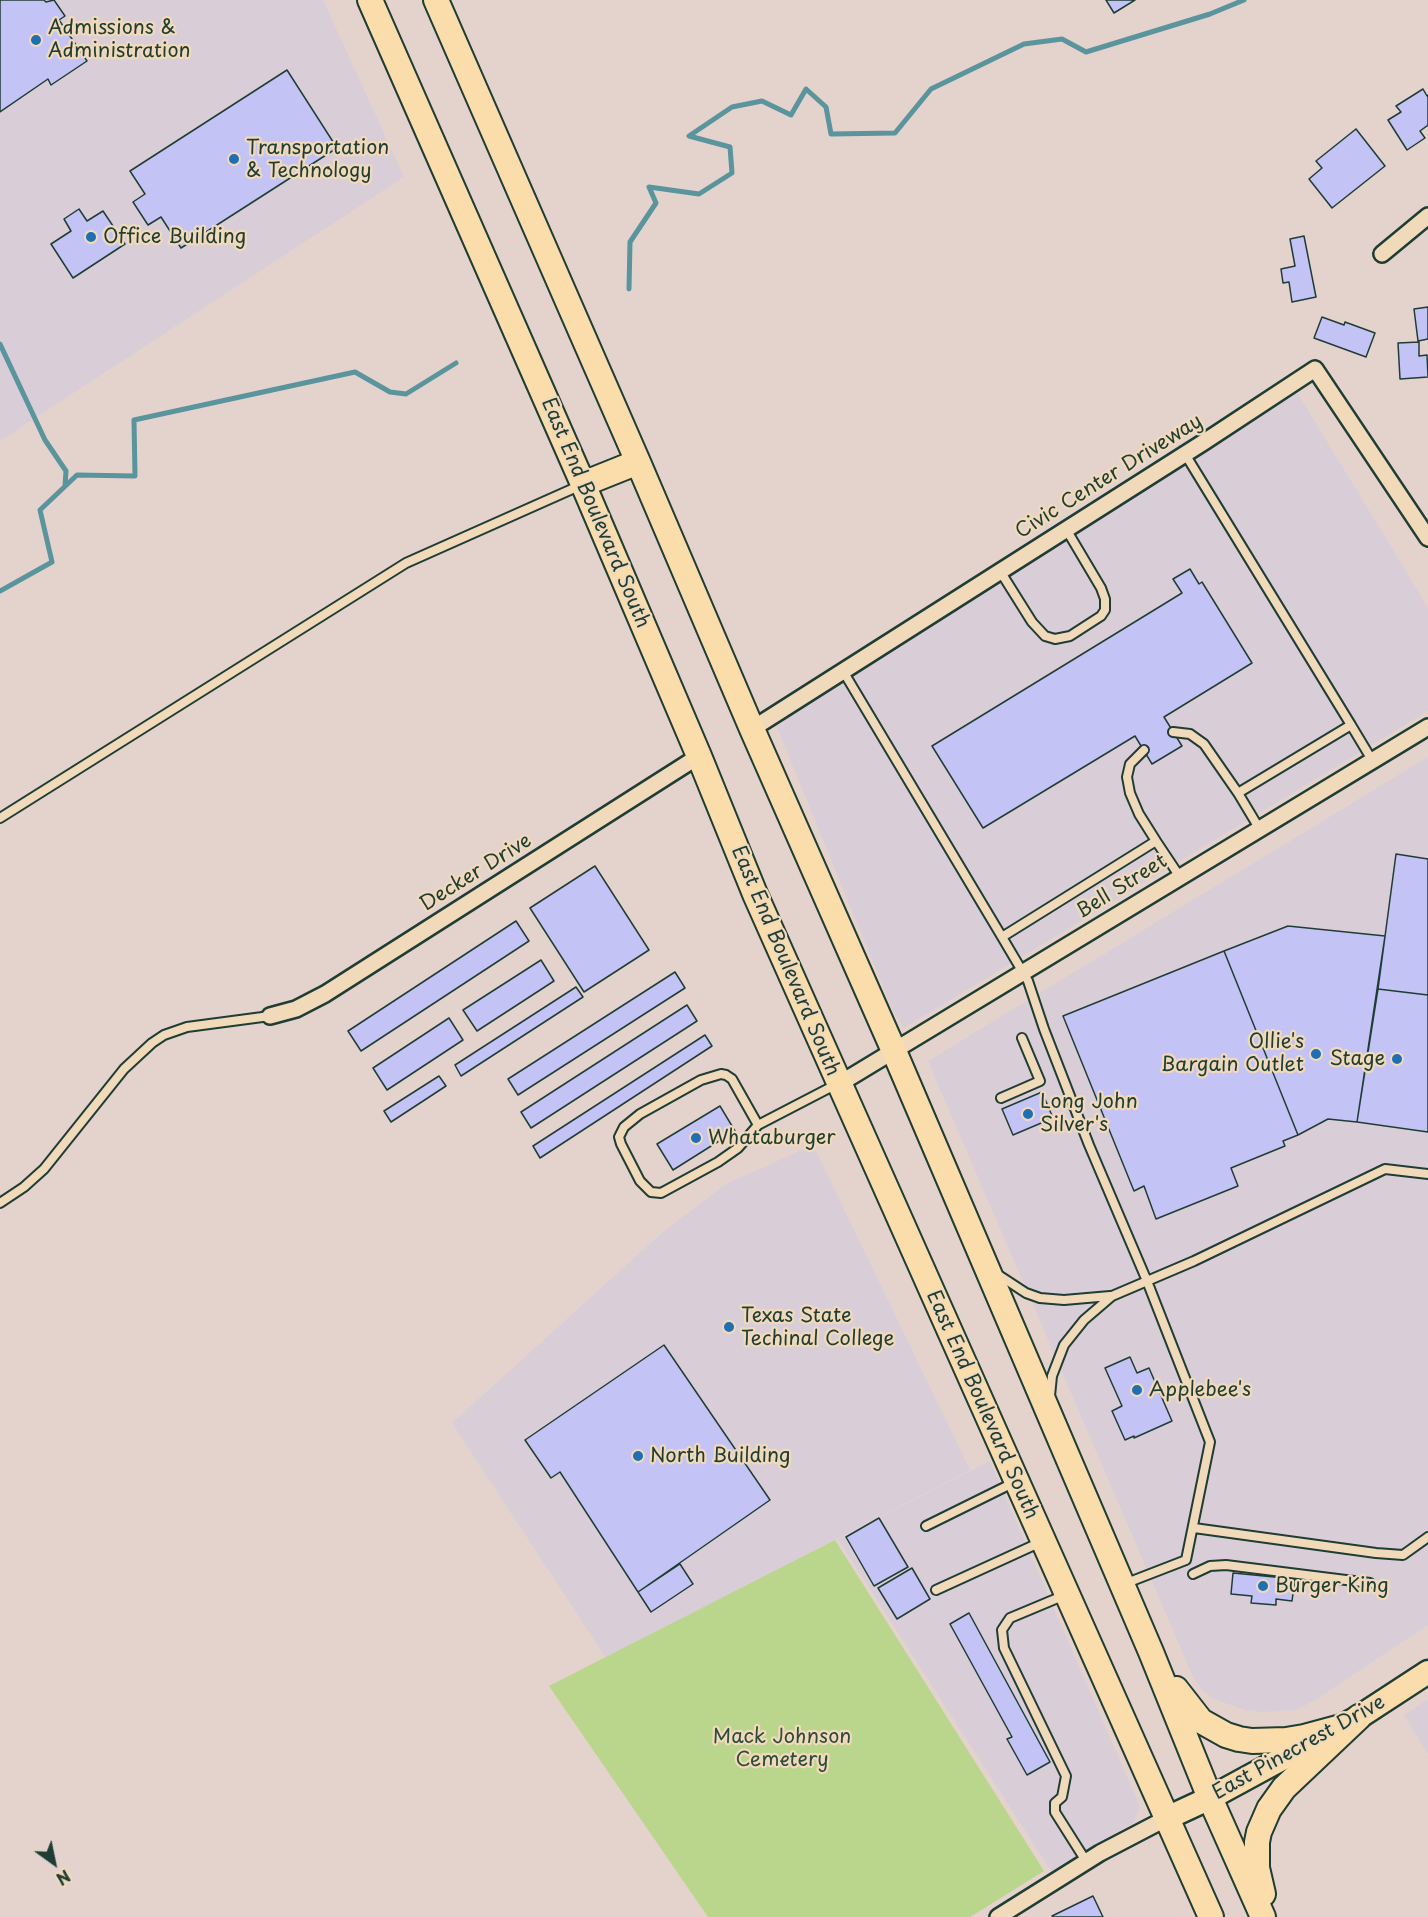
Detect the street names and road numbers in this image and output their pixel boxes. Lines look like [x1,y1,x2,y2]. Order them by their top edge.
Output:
street label: East End Boulevard South [536,394,654,632]
street label: Civic Center Driveway [1011,410,1207,544]
street label: Decker Drive [416,829,536,917]
street label: East End Boulevard South [726,842,844,1080]
street label: Bell Street [1072,850,1172,924]
street label: East End Boulevard South [921,1287,1043,1523]
street label: East Pinecrest Drive [1209,1691,1389,1805]

